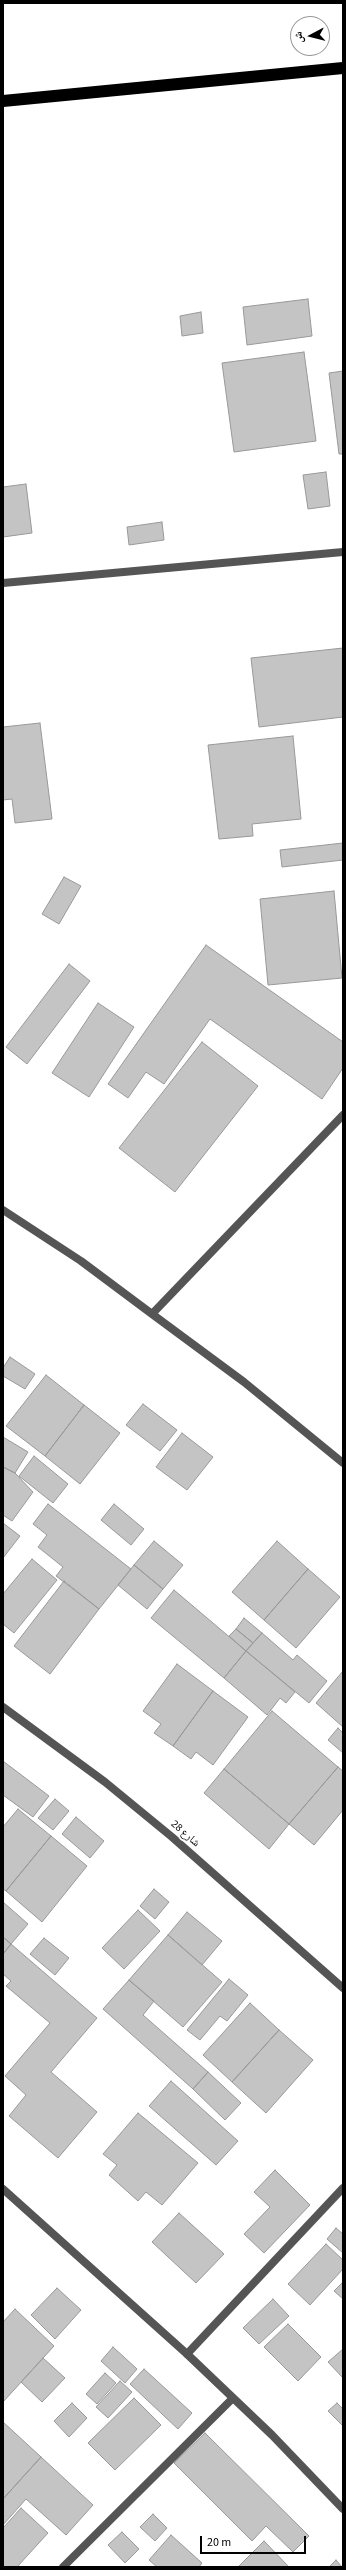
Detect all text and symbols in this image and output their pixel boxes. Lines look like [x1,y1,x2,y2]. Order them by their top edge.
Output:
north arrow [290,16,330,56]
text: ش [290,31,307,44]
street label: شارع 28 [168,1818,202,1850]
scale bar [202,2528,308,2554]
text: 20 m [207,2534,231,2551]

